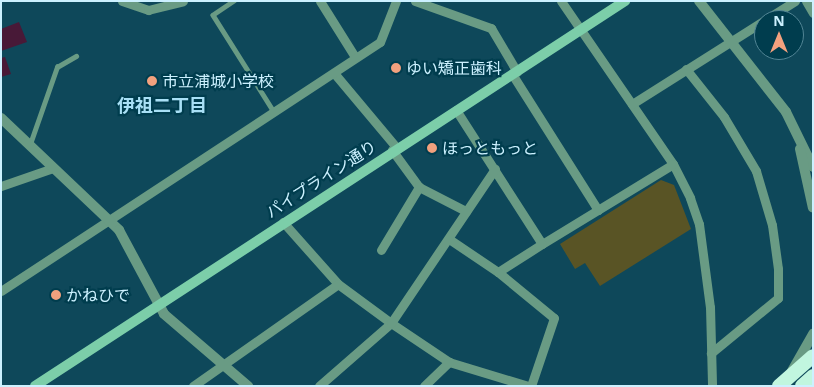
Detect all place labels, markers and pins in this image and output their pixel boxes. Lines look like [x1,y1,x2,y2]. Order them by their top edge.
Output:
place label: ゆい矯正歯科 [406,58,502,78]
marker: ゆい矯正歯科 [390,62,402,74]
place label: 市立浦城小学校 [162,71,274,91]
marker: 市立浦城小学校 [146,75,158,87]
place label: ほっともっと [442,138,538,158]
marker: ほっともっと [426,142,438,154]
place label: かねひで [66,285,130,305]
marker: かねひで [50,289,62,301]

